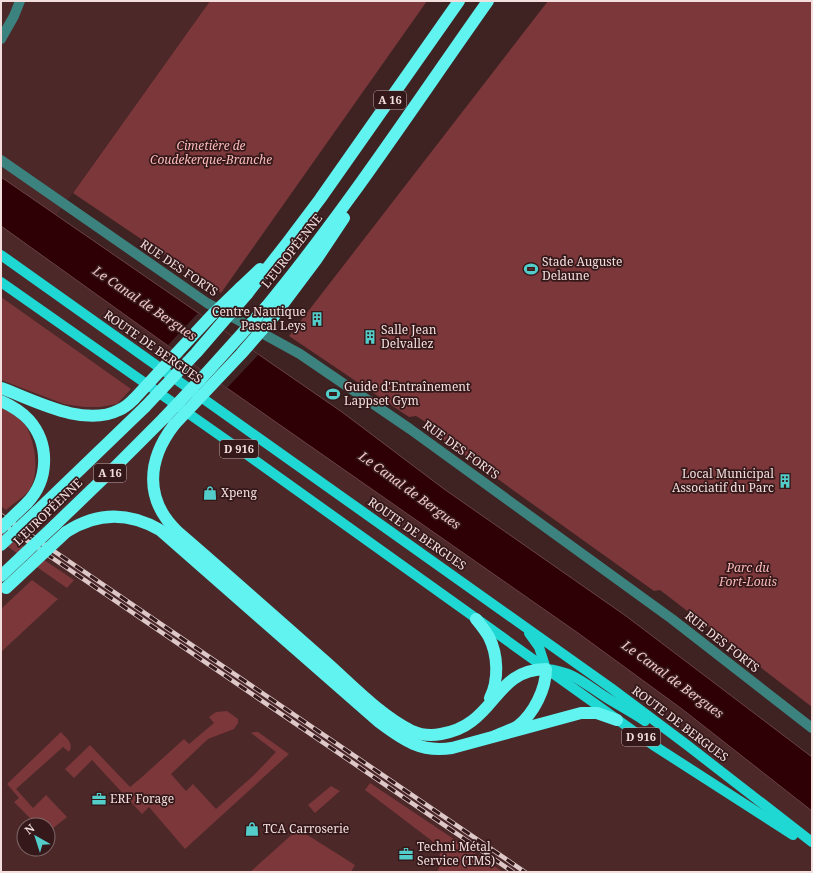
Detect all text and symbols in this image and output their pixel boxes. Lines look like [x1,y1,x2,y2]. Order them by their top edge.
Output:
road number: A 16 [374,91,406,109]
park label: Cimetière de Coudekerque-Branche [150,137,272,168]
street label: L'EUROPÉENNE [257,210,326,291]
street label: RUE DES FORTS [137,235,221,300]
place label: Stade Auguste Delaune [542,253,622,284]
water label: Le Canal de Bergues [89,261,200,344]
sports icon: Stade Auguste Delaune [523,261,539,277]
place label: Centre Nautique Pascal Leys [212,303,306,334]
street label: ROUTE DE BERGUES [101,306,206,387]
building icon: Centre Nautique Pascal Leys [309,311,325,327]
place label: Salle Jean Delvallez [381,321,437,352]
building icon: Salle Jean Delvallez [362,329,378,345]
place label: Guide d'Entraînement Lappset Gym [344,378,470,409]
sports icon: Guide d'Entraînement Lappset Gym [325,386,341,402]
street label: RUE DES FORTS [420,416,503,483]
road number: D 916 [220,440,258,458]
water label: Le Canal de Bergues [355,446,465,533]
road number: A 16 [94,464,126,482]
place label: Local Municipal Associatif du Parc [672,465,774,496]
building icon: Local Municipal Associatif du Parc [777,473,793,489]
street label: L'EUROPÉENNE [9,474,86,549]
place label: Xpeng [221,484,257,501]
shop icon: Xpeng [202,485,218,501]
street label: ROUTE DE BERGUES [365,493,470,574]
park label: Parc du Fort-Louis [718,559,777,590]
street label: RUE DES FORTS [681,607,763,676]
water label: Le Canal de Bergues [618,635,728,722]
street label: ROUTE DE BERGUES [629,682,732,765]
road number: D 916 [622,728,660,746]
place label: ERF Forage [110,790,174,807]
office icon: ERF Forage [91,791,107,807]
north arrow [16,817,56,857]
text: N [21,820,38,837]
place label: TCA Carroserie [263,820,349,837]
shop icon: TCA Carroserie [244,821,260,837]
place label: Techni Métal Service (TMS) [417,838,495,869]
office icon: Techni Métal Service (TMS) [398,846,414,862]

